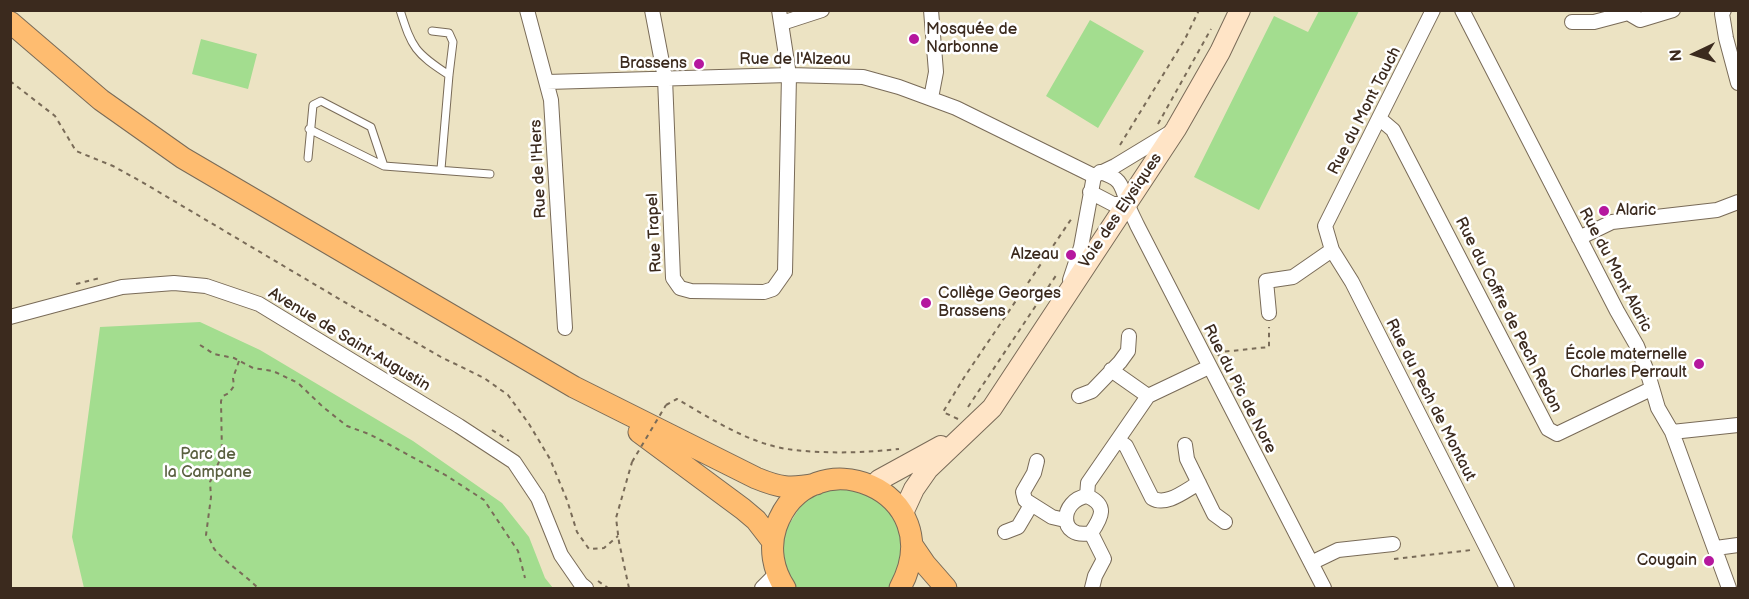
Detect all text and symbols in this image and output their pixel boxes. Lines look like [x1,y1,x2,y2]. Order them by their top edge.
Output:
place label: Mosquée de Narbonne [926,20,1017,58]
north arrow [1665,24,1725,84]
marker: Mosquée de Narbonne [907,32,921,46]
street label: Rue du Mont Tauch [1324,44,1406,178]
text: N [1667,49,1686,62]
street label: Rue de l'Alzeau [739,50,851,70]
place label: Brassens [619,54,687,74]
marker: Brassens [692,57,706,71]
street label: Rue de l'Hers [527,119,551,219]
street label: Voie des Elysiques [1075,150,1167,272]
street label: Rue Trapel [643,193,667,273]
place label: Alaric [1616,201,1656,221]
marker: Alaric [1597,204,1611,218]
street label: Rue du Mont Alaric [1574,205,1656,335]
street label: Rue du Coffre de Pech Redon [1450,214,1566,416]
place label: Alzeau [1011,245,1059,265]
marker: Alzeau [1064,248,1078,262]
street label: Avenue de Saint-Augustin [265,284,433,396]
place label: Collège Georges Brassens [938,284,1061,322]
marker: Collège Georges Brassens [919,296,933,310]
street label: Rue du Pech de Montaut [1381,316,1479,484]
street label: Rue du Pic de Nore [1198,321,1280,457]
place label: École maternelle Charles Perrault [1565,345,1687,383]
marker: École maternelle Charles Perrault [1692,357,1706,371]
park label: Parc de la Campane [164,445,252,483]
place label: Cougain [1637,551,1697,571]
marker: Cougain [1702,554,1716,568]

